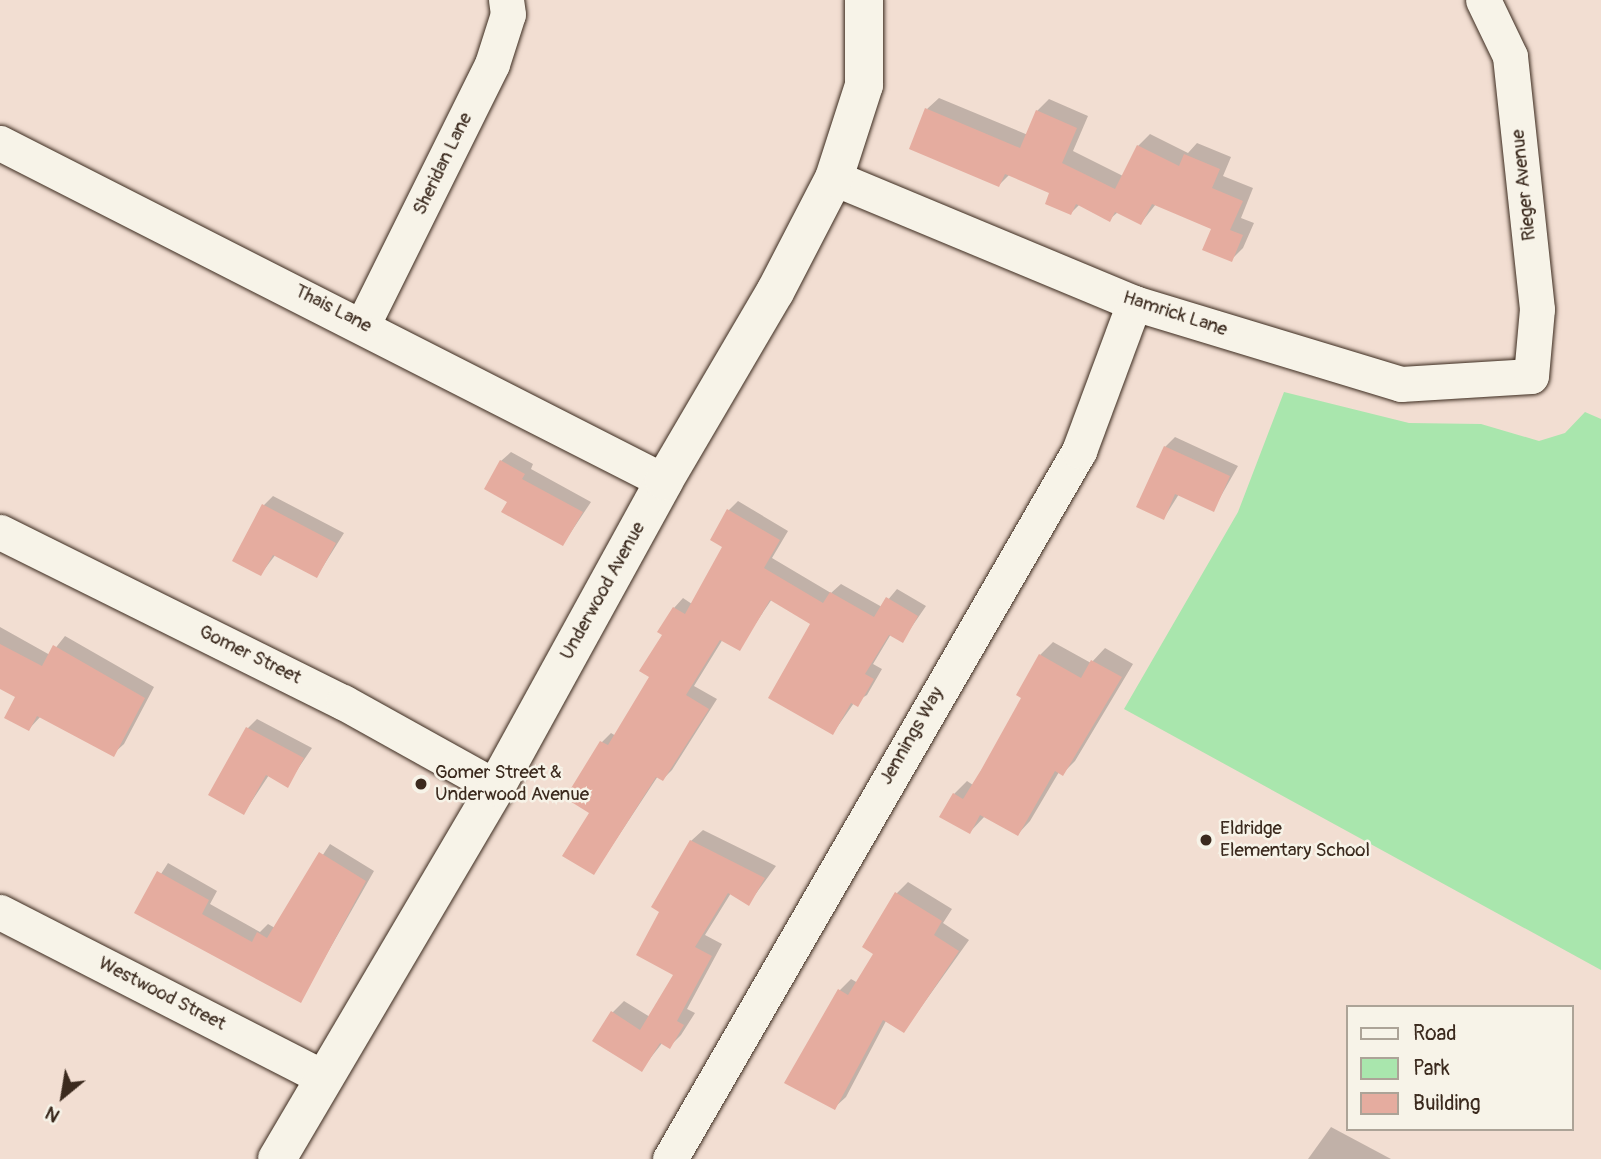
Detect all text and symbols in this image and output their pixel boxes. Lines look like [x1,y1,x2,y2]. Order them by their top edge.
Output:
street label: Sheridan Lane [408,109,478,219]
street label: Rieger Avenue [1507,128,1541,242]
street label: Thais Lane [291,280,375,338]
street label: Hamrick Lane [1120,286,1230,342]
street label: Underwood Avenue [556,518,650,664]
street label: Gomer Street [195,620,305,690]
street label: Jennings Way [875,683,949,789]
place label: Gomer Street & Underwood Avenue [435,762,589,806]
marker: Gomer Street & Underwood Avenue [413,776,429,792]
place label: Eldridge Elementary School [1220,818,1370,862]
marker: Eldridge Elementary School [1198,832,1214,848]
street label: Westwood Street [94,952,230,1036]
legend [1346,1005,1573,1131]
text: Road [1413,1020,1457,1047]
text: Park [1413,1055,1450,1082]
north arrow [28,1061,98,1131]
text: Building [1413,1090,1480,1117]
text: N [41,1101,64,1128]

